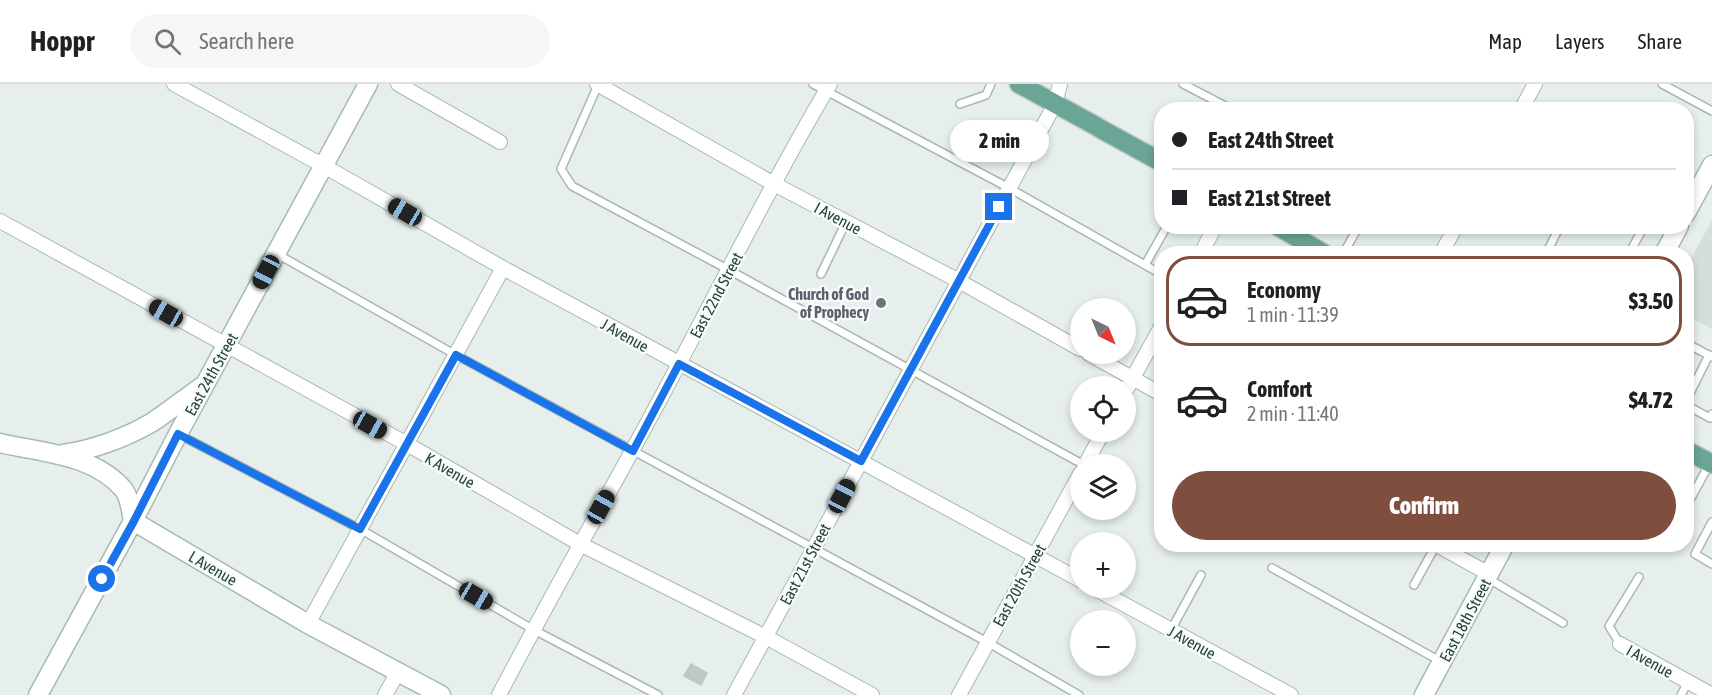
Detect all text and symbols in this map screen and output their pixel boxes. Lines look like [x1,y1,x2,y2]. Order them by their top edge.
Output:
search box [130,14,550,68]
text: Hoppr [30,25,94,57]
icon: search [151,25,184,58]
text: Search here [199,28,294,54]
text: Map [1488,29,1522,53]
text: Layers [1555,29,1605,53]
text: Share [1638,29,1682,53]
callout: 2 min [950,120,1048,162]
text: East 24th Street [1208,127,1334,153]
text: 2 min [979,129,1020,152]
text: East 21st Street [1208,185,1331,211]
route end [985,193,1012,220]
car [385,195,425,229]
street label: I Avenue [811,198,865,238]
street label: East 22nd Street [686,249,746,341]
car [250,252,282,292]
icon: car [1175,274,1229,328]
text: Economy [1247,277,1321,303]
place label: Church of God of Prophecy [788,285,869,321]
text: $3.50 [1629,288,1673,314]
car [146,296,186,330]
marker: Church of God of Prophecy [874,296,888,310]
north arrow [1070,298,1136,364]
map controls [1070,298,1136,676]
text: 1 min · 11:39 [1247,303,1339,326]
street label: J Avenue [598,315,652,355]
street label: East 24th Street [181,329,241,418]
icon: car [1175,373,1229,427]
button: locate [1070,376,1136,442]
text: Comfort [1247,376,1312,402]
text: $4.72 [1629,387,1673,413]
text: 2 min · 11:40 [1247,402,1339,425]
car [350,408,390,442]
street label: K Avenue [422,449,478,491]
button: layers [1070,454,1136,520]
button: Confirm [1172,471,1676,540]
car [826,476,858,516]
car [584,487,618,527]
street label: East 21st Street [776,520,834,608]
button: + [1070,532,1136,598]
street label: East 20th Street [989,540,1049,629]
street label: L Avenue [186,547,240,589]
route start [88,565,115,592]
street label: East 18th Street [1436,575,1495,665]
car [456,579,496,613]
button: − [1070,610,1136,676]
street label: J Avenue [1165,622,1219,662]
street label: I Avenue [1624,641,1676,681]

